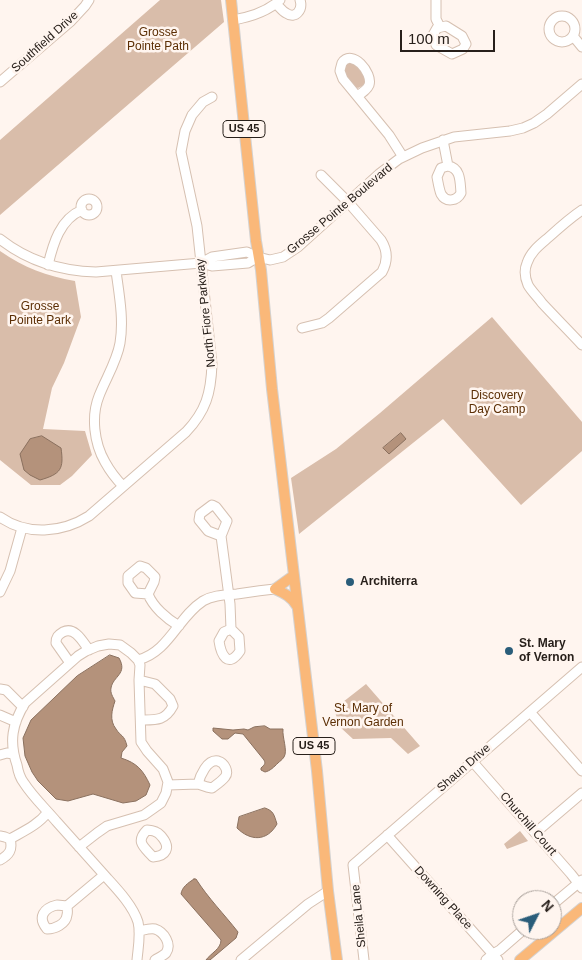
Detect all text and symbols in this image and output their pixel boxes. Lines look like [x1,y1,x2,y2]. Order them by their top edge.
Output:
street label: Southfield Drive [9,8,81,76]
scale bar [402,20,497,52]
park label: Grosse Pointe Path [127,26,189,54]
text: 100 m [408,30,450,47]
road number: US 45 [223,120,265,138]
street label: Grosse Pointe Boulevard [284,161,396,257]
street label: North Fiore Parkway [193,258,219,368]
park label: Grosse Pointe Park [9,300,71,328]
park label: Discovery Day Camp [469,389,525,417]
place label: Architerra [360,575,417,589]
marker: Architerra [344,576,356,588]
place label: St. Mary of Vernon [519,637,574,665]
marker: St. Mary of Vernon [503,645,515,657]
park label: St. Mary of Vernon Garden [322,702,404,730]
road number: US 45 [293,738,335,754]
street label: Shaun Drive [434,741,494,795]
street label: Churchill Court [497,789,559,859]
street label: Downing Place [411,863,475,933]
street label: Sheila Lane [349,884,369,948]
north arrow [512,890,562,940]
text: N [538,897,557,915]

